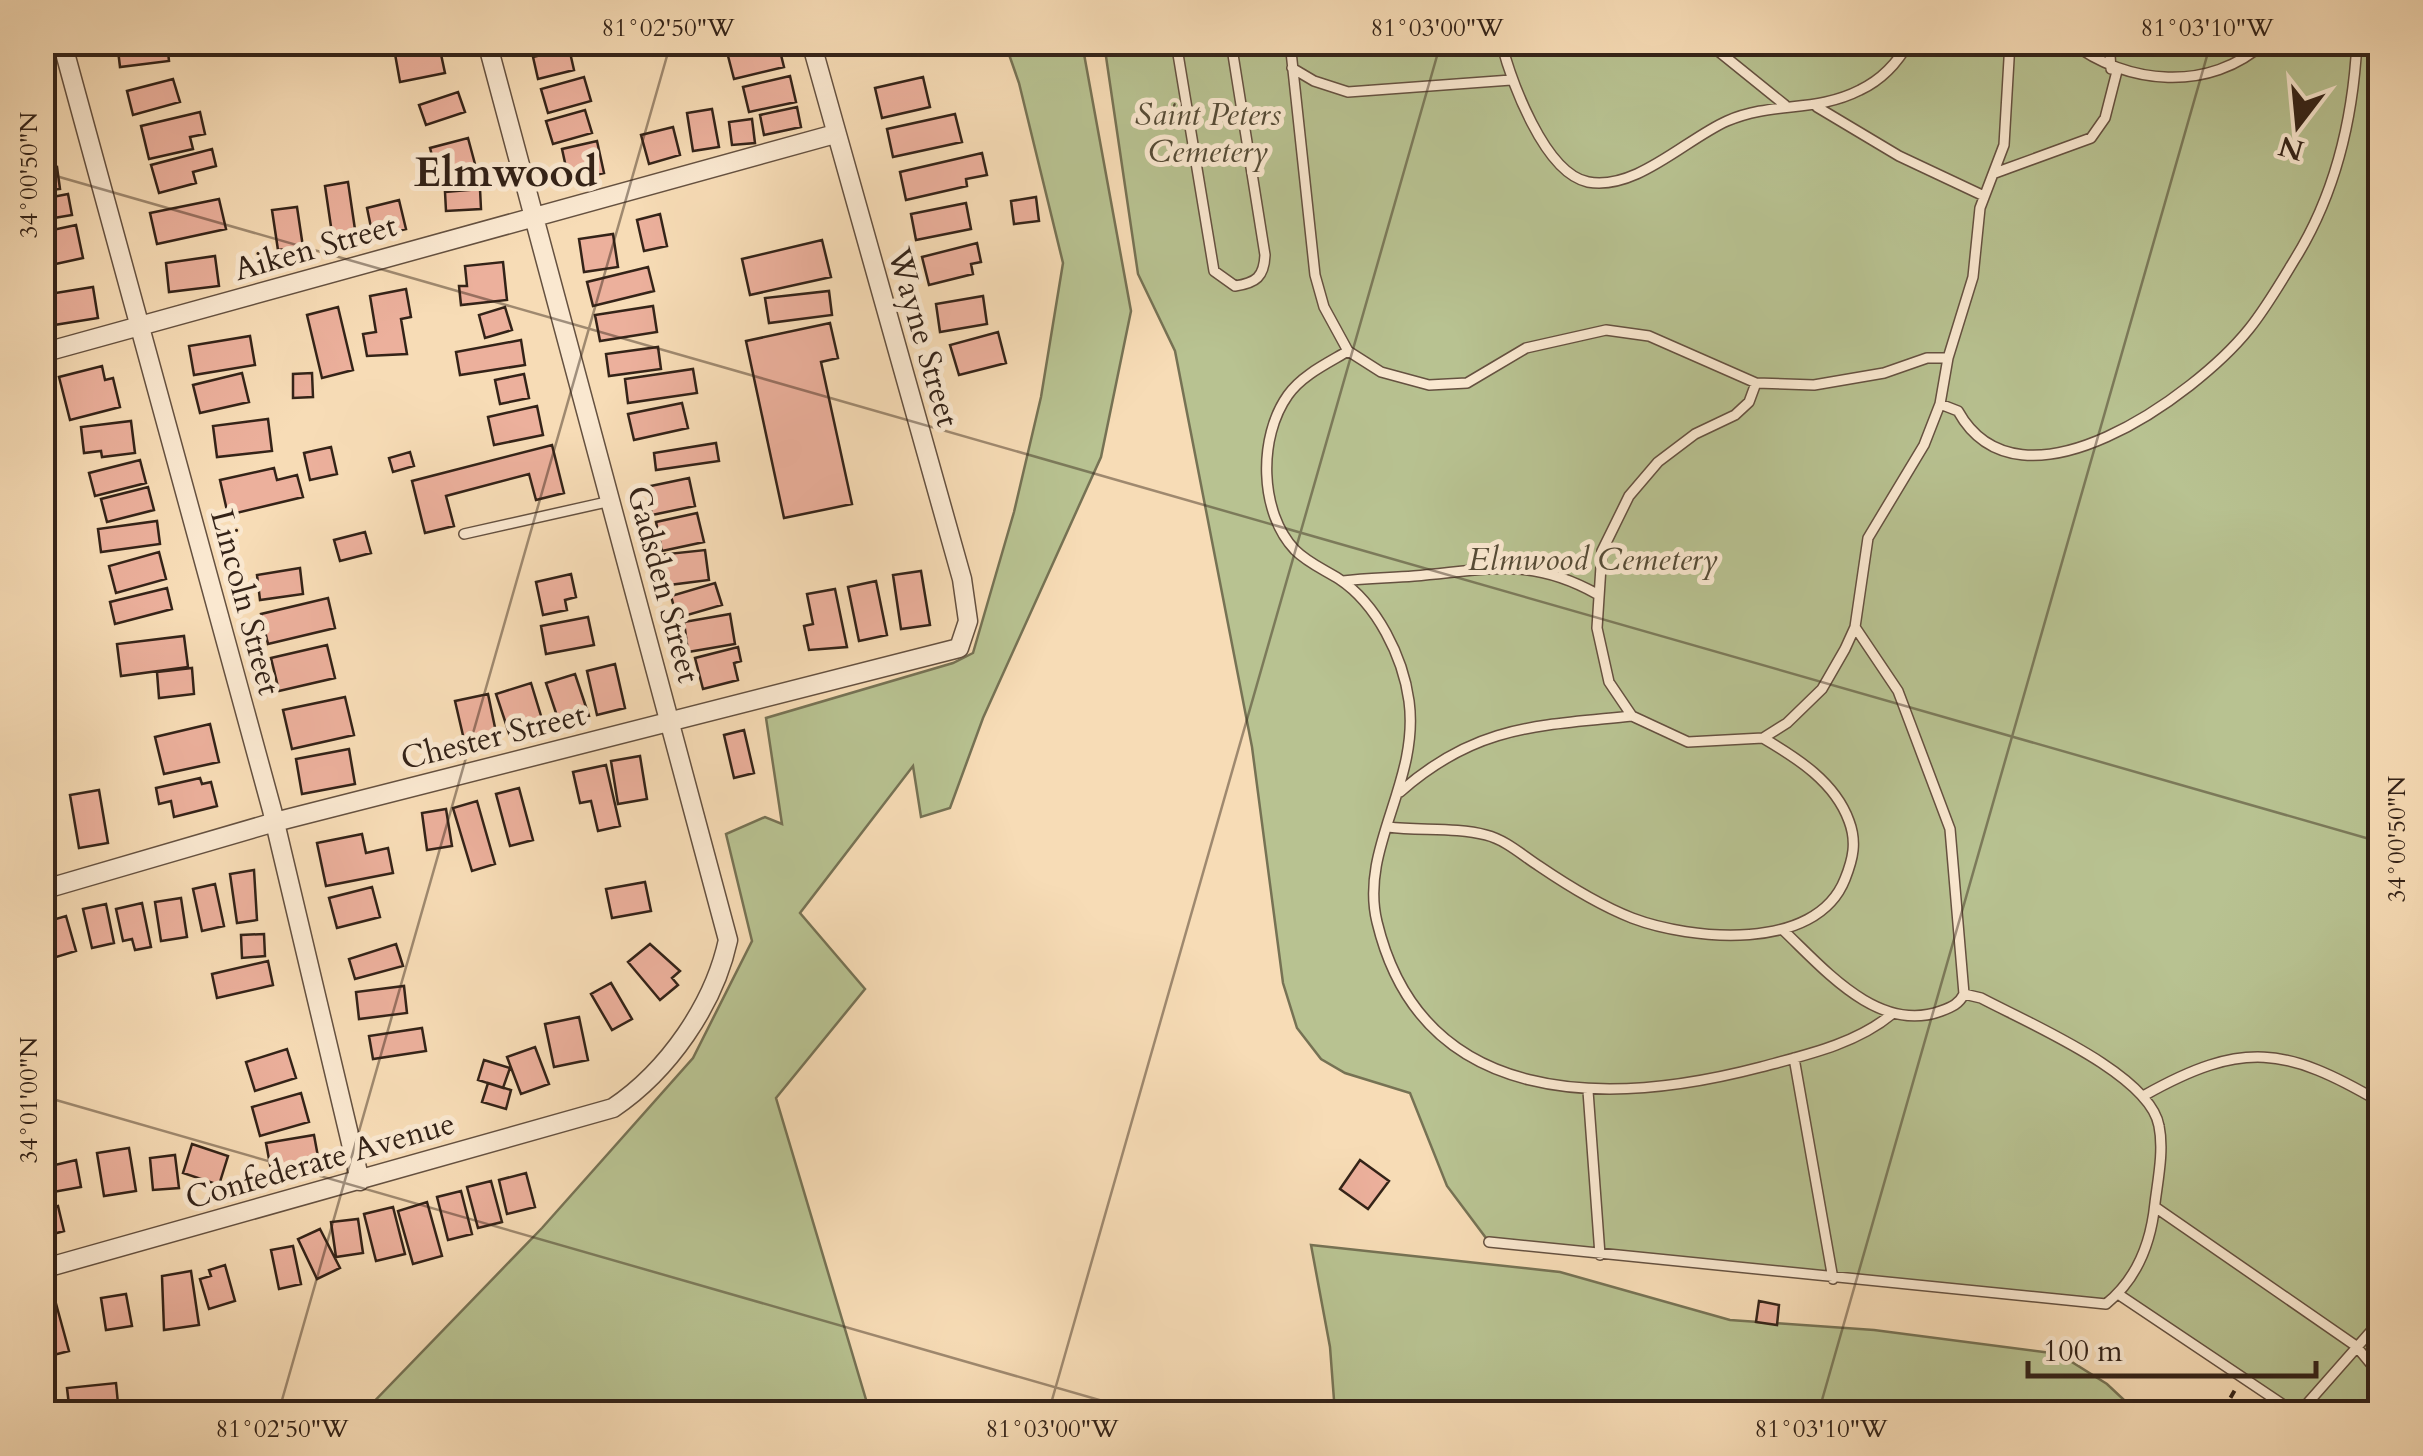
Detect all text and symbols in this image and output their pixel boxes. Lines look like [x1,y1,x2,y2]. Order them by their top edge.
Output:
text: 81°02'50"W [601,11,735,45]
text: 81°03'00"W [1370,11,1504,45]
text: 81°03'10"W [2140,11,2274,45]
north arrow [2248,75,2348,175]
park label: Saint Peters Cemetery [1135,93,1281,174]
text: 34°00'50"N [12,112,46,238]
text: N [2274,126,2308,170]
district label: Elmwood [414,144,598,201]
street label: Aiken Street [229,204,402,292]
street label: Wayne Street [876,242,970,432]
street label: Gadsden Street [616,481,710,688]
street label: Lincoln Street [199,505,291,700]
park label: Elmwood Cemetery [1468,538,1718,582]
street label: Chester Street [396,693,590,781]
text: 34°00'50"N [2380,776,2414,902]
text: 34°01'00"N [12,1037,46,1163]
street label: Confederate Avenue [180,1101,460,1220]
scale bar [2028,1316,2316,1378]
text: 100 m [2043,1331,2123,1372]
text: 81°02'50"W [215,1412,349,1446]
text: 81°03'00"W [985,1412,1119,1446]
text: 81°03'10"W [1754,1412,1888,1446]

